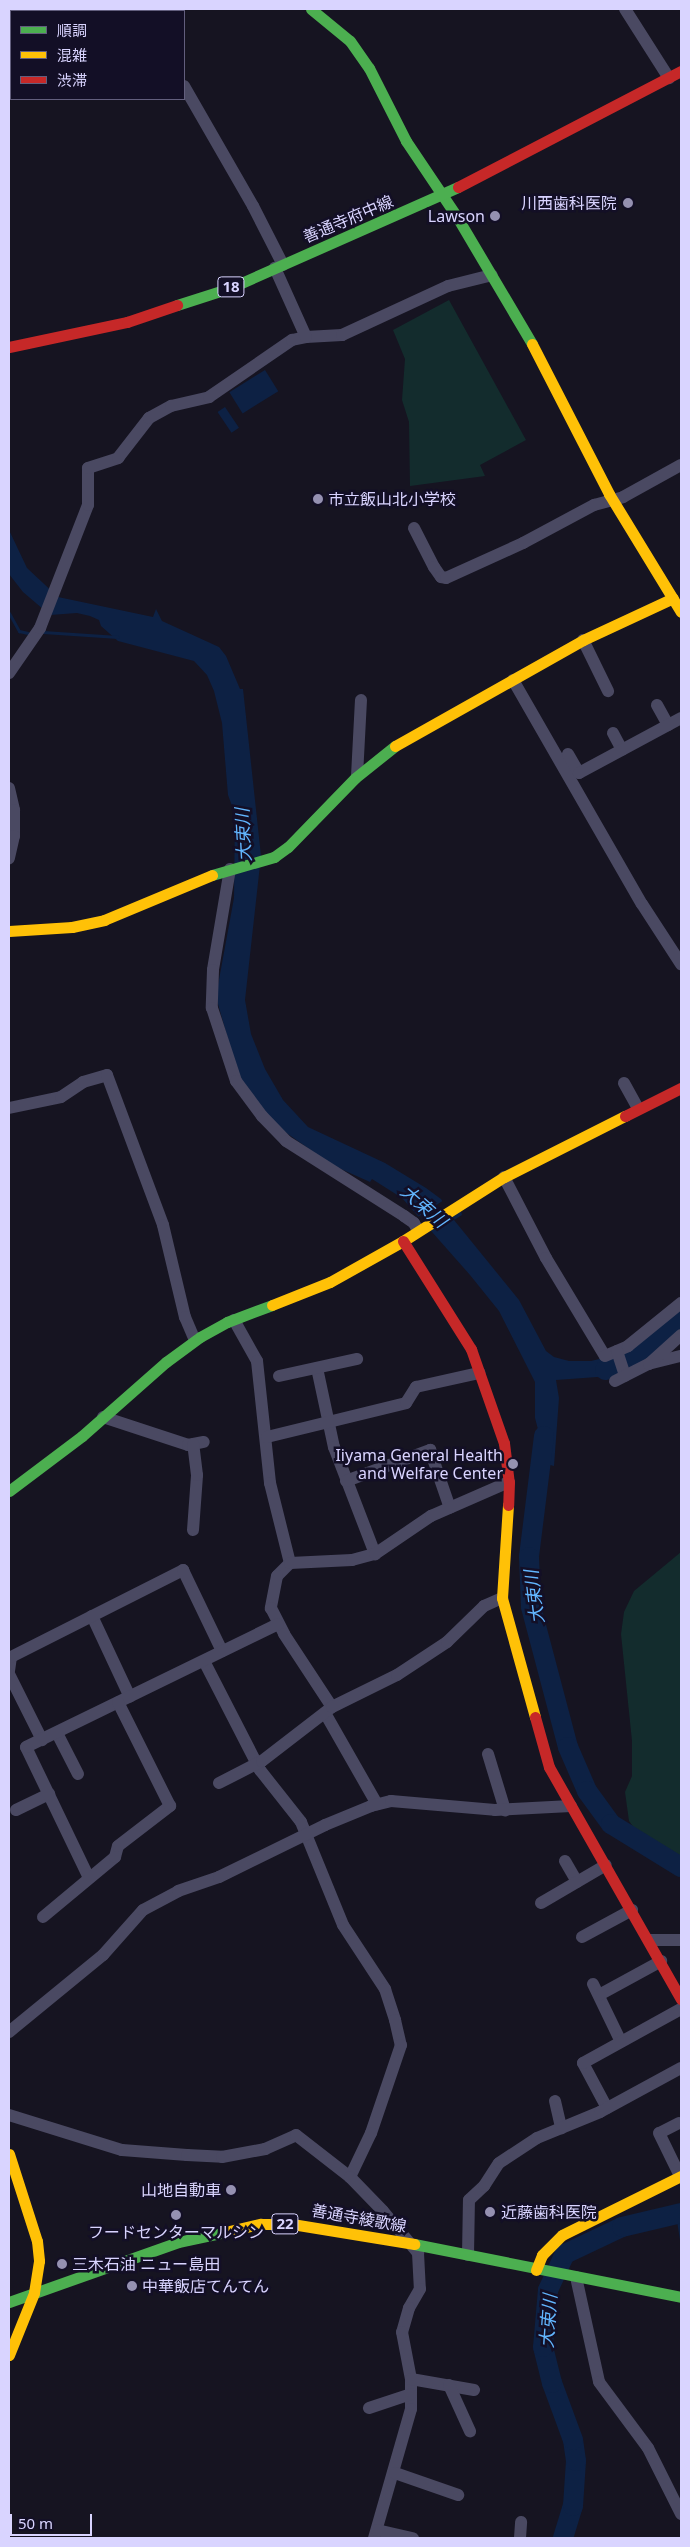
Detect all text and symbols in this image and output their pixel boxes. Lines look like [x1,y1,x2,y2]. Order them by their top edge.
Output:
legend [10,10,185,100]
text: 順調 [57,20,87,40]
text: 混雑 [57,45,87,65]
text: 渋滞 [57,70,87,90]
street label: 善通寺府中線 [300,191,396,247]
place label: 川西歯科医院 [521,193,617,213]
marker: 川西歯科医院 [621,196,635,210]
place label: Lawson [428,206,485,226]
marker: Lawson [489,210,501,222]
road number: 18 [217,274,245,300]
place label: 市立飯山北小学校 [328,489,456,509]
marker: 市立飯山北小学校 [312,493,324,505]
water label: 大束川 [231,807,255,863]
water label: 大束川 [397,1180,451,1232]
place label: Iiyama General Health and Welfare Center [335,1445,503,1483]
marker: Iiyama General Health and Welfare Center [507,1458,519,1470]
water label: 大束川 [520,1569,548,1625]
place label: 山地自動車 [141,2180,221,2200]
marker: 山地自動車 [225,2184,237,2196]
street label: 善通寺綾歌線 [310,2200,408,2236]
place label: 近藤歯科医院 [501,2202,597,2222]
marker: 近藤歯科医院 [483,2205,497,2219]
marker: フードセンターマルシン [170,2209,182,2221]
road number: 22 [271,2212,299,2236]
place label: フードセンターマルシン [88,2222,264,2242]
place label: 三木石油 ニュー島田 [72,2254,220,2274]
marker: 三木石油 ニュー島田 [56,2258,68,2270]
place label: 中華飯店てんてん [142,2276,270,2296]
marker: 中華飯店てんてん [126,2280,138,2292]
water label: 大束川 [535,2293,561,2349]
scale bar [12,2504,95,2536]
text: 50 m [18,2513,53,2533]

